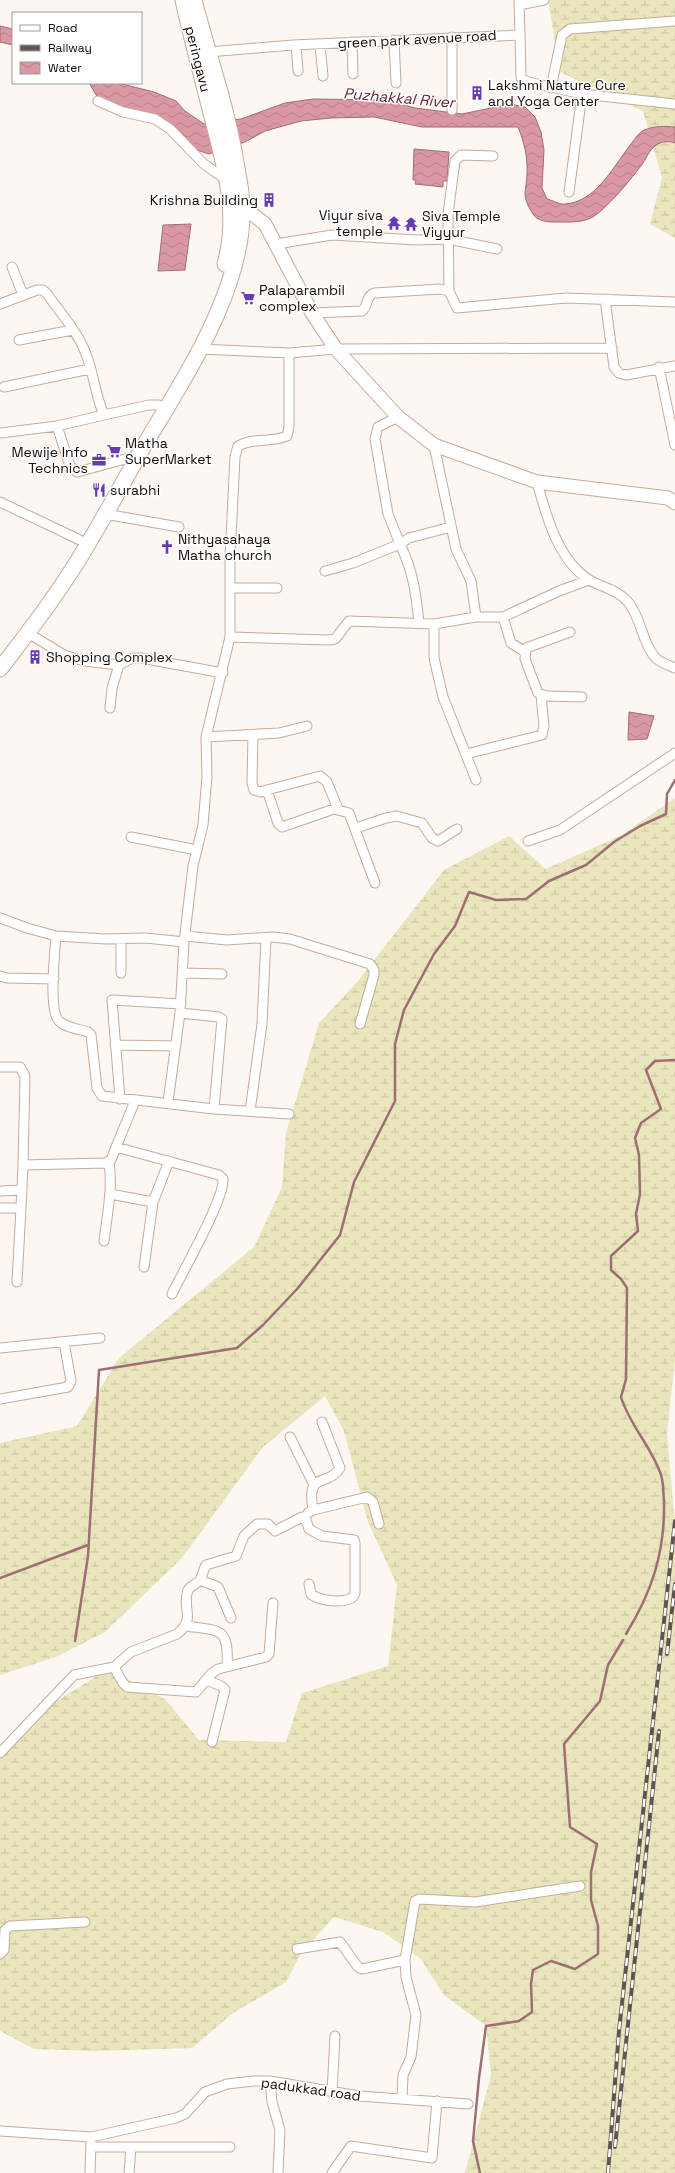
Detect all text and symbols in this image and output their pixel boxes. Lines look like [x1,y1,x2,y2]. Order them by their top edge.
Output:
legend [12,12,142,84]
text: Road [48,20,77,36]
street label: peringavu [181,24,215,94]
street label: green park avenue road [337,26,497,52]
text: Railway [48,40,92,56]
text: Water [48,60,82,76]
place label: Lakshmi Nature Cure and Yoga Center [488,76,626,110]
water label: Puzhakkal River [343,83,457,112]
building icon: Lakshmi Nature Cure and Yoga Center [469,85,485,101]
place label: Krishna Building [150,191,258,209]
building icon: Krishna Building [261,192,277,208]
place label: Viyur siva temple [319,206,383,240]
place label: Siva Temple Viyyur [422,207,501,241]
temple icon: Viyur siva temple [386,215,402,231]
temple icon: Siva Temple Viyyur [403,216,419,232]
place label: Palaparambil complex [259,281,345,315]
supermarket icon: Palaparambil complex [240,290,256,306]
place label: Matha SuperMarket [125,434,212,468]
place label: Mewije Info Technics [11,443,88,477]
supermarket icon: Matha SuperMarket [106,443,122,459]
office icon: Mewije Info Technics [91,452,107,468]
place label: surabhi [110,481,160,499]
restaurant icon: surabhi [91,482,107,498]
place label: Nithyasahaya Matha church [178,530,272,564]
church icon: Nithyasahaya Matha church [159,539,175,555]
place label: Shopping Complex [46,648,173,666]
building icon: Shopping Complex [27,649,43,665]
street label: padukkad road [260,2073,362,2105]

